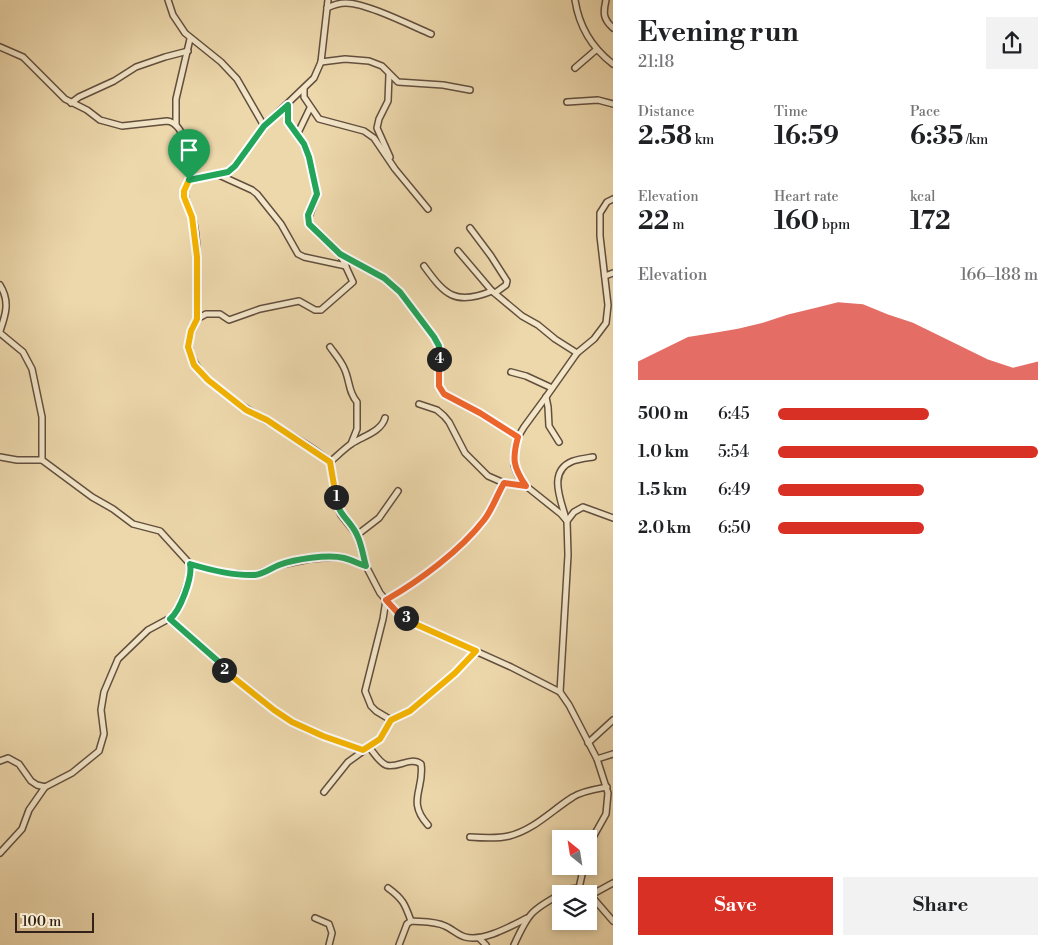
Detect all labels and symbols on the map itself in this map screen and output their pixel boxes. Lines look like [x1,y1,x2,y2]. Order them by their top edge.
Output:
pin [168,129,210,180]
pin: 4 [426,346,452,372]
pin: 1 [324,484,348,510]
pin: 3 [394,606,418,630]
pin: 2 [212,658,236,682]
north arrow [552,830,598,875]
scale bar [15,910,94,933]

